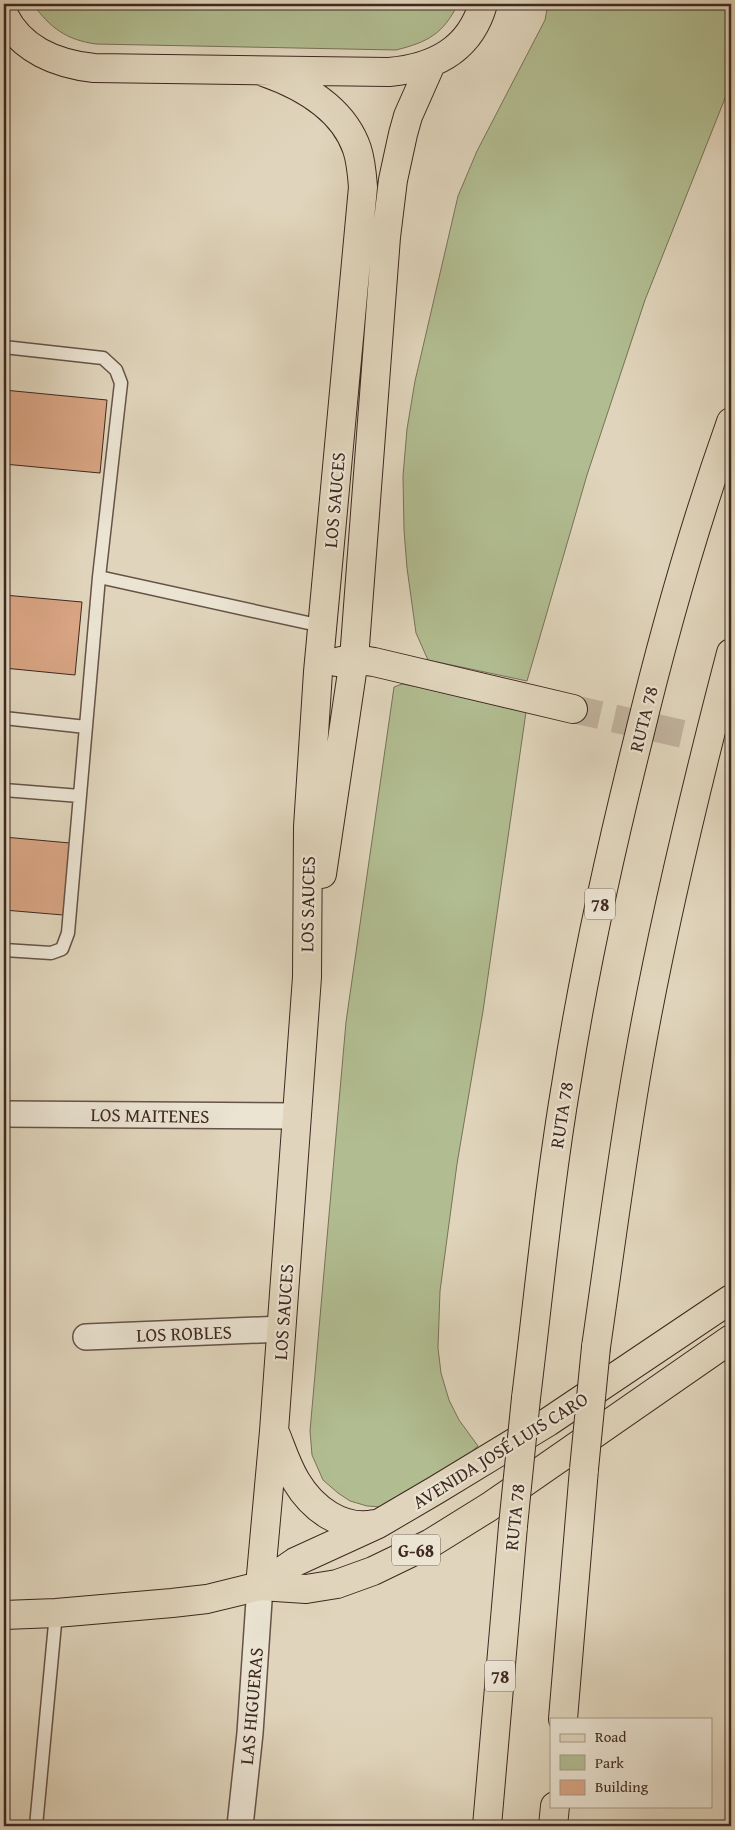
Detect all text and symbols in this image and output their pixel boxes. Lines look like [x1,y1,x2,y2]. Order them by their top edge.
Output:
street label: LOS SAUCES [316,451,352,549]
street label: RUTA 78 [621,683,665,755]
street label: LOS SAUCES [292,856,322,952]
road number: 78 [585,889,615,920]
street label: RUTA 78 [542,1080,580,1150]
street label: LOS MAITENES [90,1100,210,1130]
street label: LOS SAUCES [266,1263,300,1361]
street label: LOS ROBLES [136,1317,232,1349]
street label: AVENIDA JOSÉ LUIS CARO [407,1384,593,1516]
street label: RUTA 78 [497,1482,531,1552]
road number: G-68 [392,1534,440,1566]
street label: LAS HIGUERAS [232,1646,270,1766]
road number: 78 [485,1660,515,1692]
legend [550,1718,712,1808]
text: Road [595,1726,626,1747]
text: Park [595,1752,624,1773]
text: Building [595,1776,649,1797]

